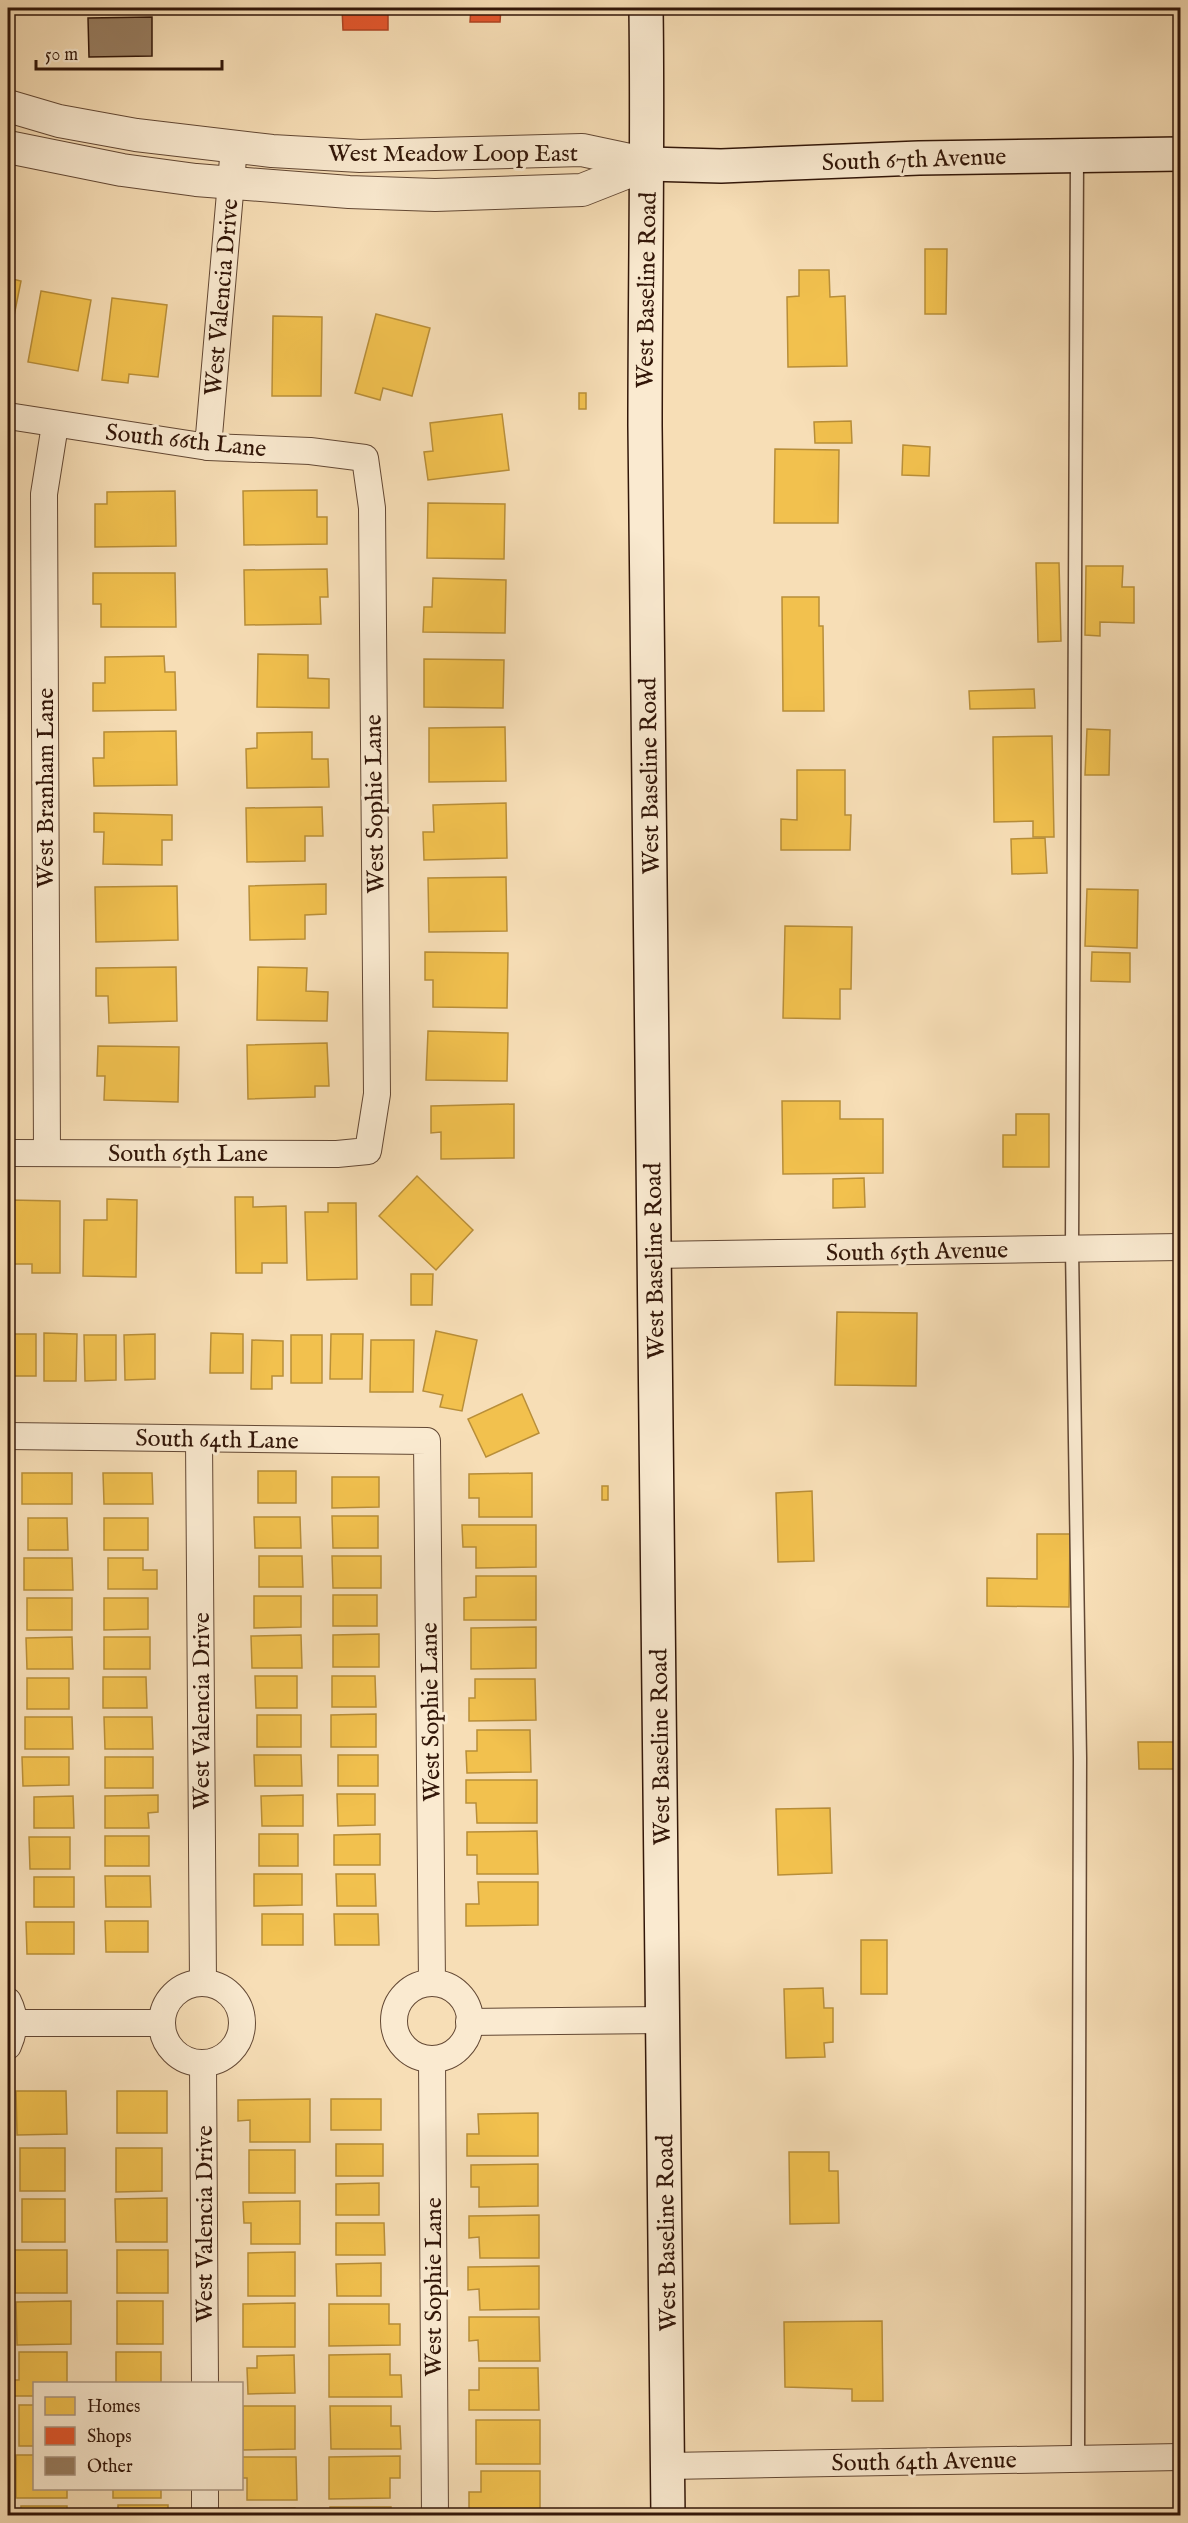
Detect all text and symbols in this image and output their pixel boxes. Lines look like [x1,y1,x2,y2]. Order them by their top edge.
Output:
scale bar [36,33,222,71]
text: 50 m [45,44,78,67]
street label: West Meadow Loop East [328,139,578,170]
street label: South 67th Avenue [821,142,1007,179]
street label: West Baseline Road [630,191,665,389]
street label: West Valencia Drive [198,197,247,397]
street label: South 66th Lane [104,418,268,465]
street label: West Baseline Road [633,677,668,875]
street label: West Branham Lane [31,688,62,888]
street label: West Sophie Lane [358,714,393,894]
street label: South 65th Lane [108,1139,268,1170]
street label: West Baseline Road [638,1162,673,1360]
street label: South 65th Avenue [826,1235,1008,1270]
street label: South 64th Lane [135,1424,299,1457]
street label: West Valencia Drive [187,1612,218,1810]
street label: West Sophie Lane [414,1622,449,1802]
street label: West Baseline Road [644,1648,679,1846]
street label: West Valencia Drive [190,2125,221,2323]
street label: West Baseline Road [650,2134,685,2332]
street label: West Sophie Lane [419,2197,450,2377]
legend [33,2382,243,2490]
text: Homes [87,2396,140,2419]
text: Shops [87,2426,132,2449]
street label: South 64th Avenue [831,2445,1017,2480]
text: Other [87,2456,133,2479]

